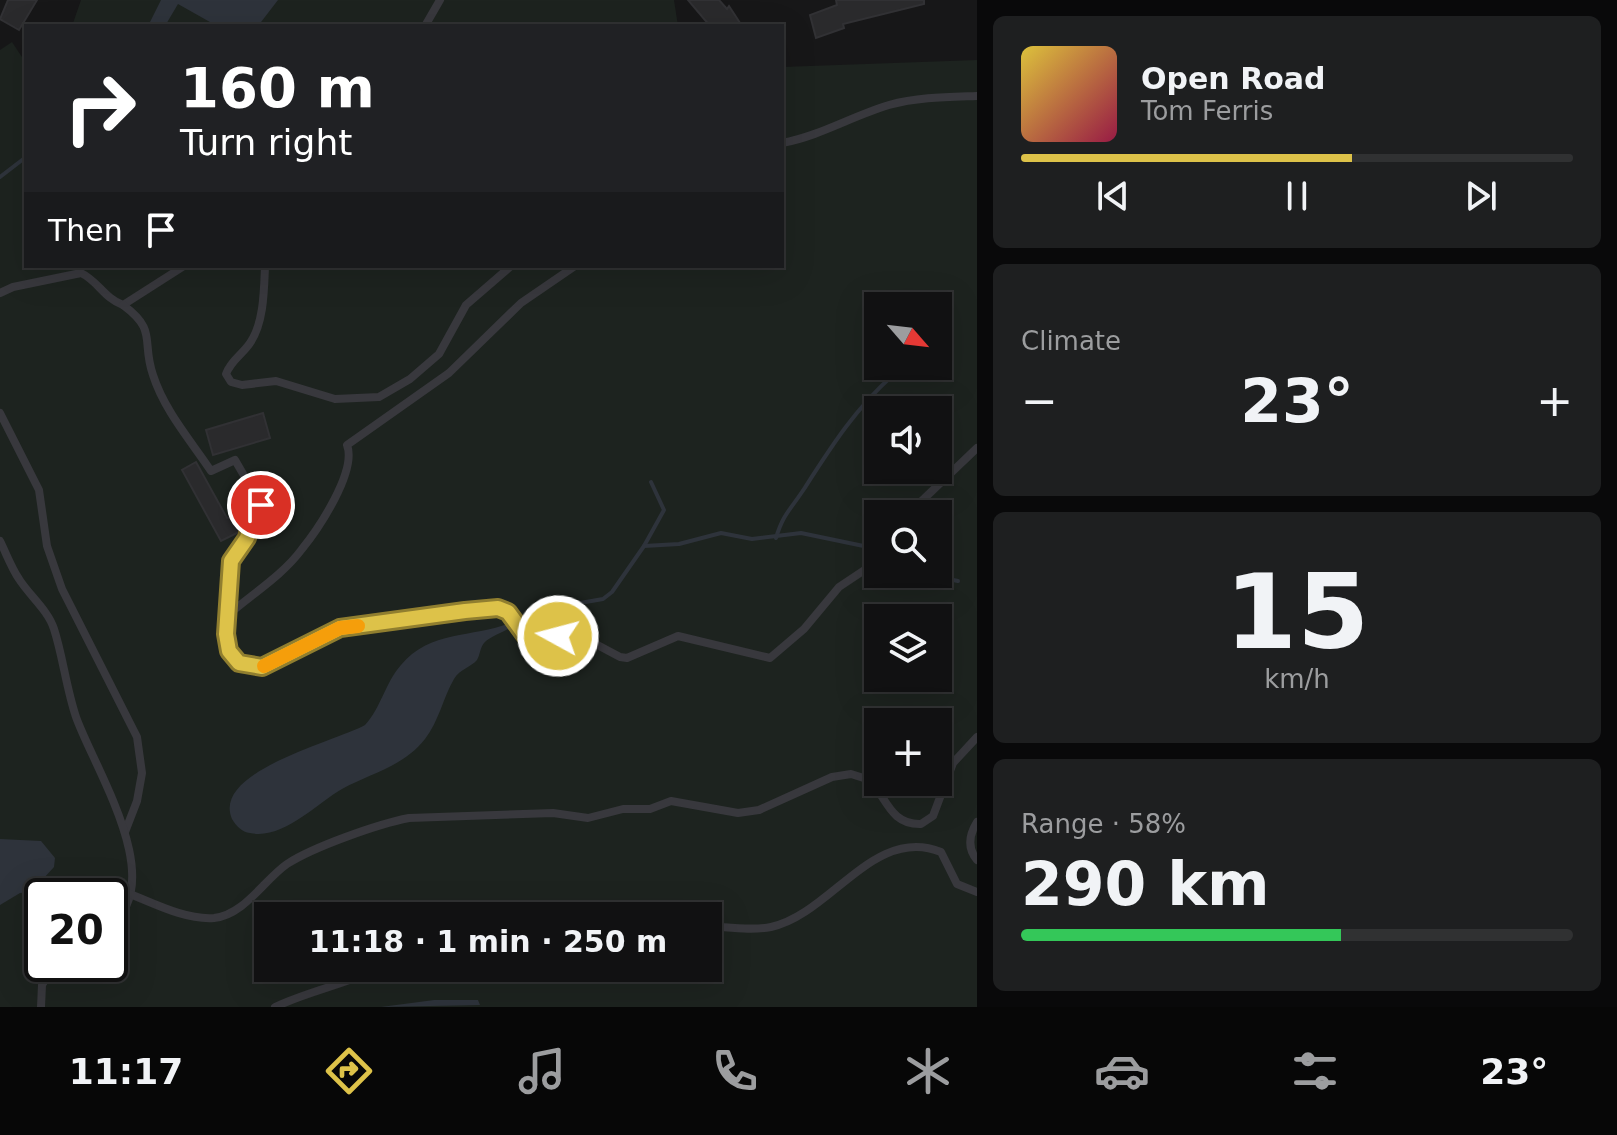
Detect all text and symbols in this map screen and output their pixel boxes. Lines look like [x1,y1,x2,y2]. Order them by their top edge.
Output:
text: 160 m [180,55,375,120]
icon: right [48,56,152,160]
text: Open Road [1141,61,1326,96]
text: Tom Ferris [1141,96,1273,126]
text: Turn right [180,122,352,163]
icon: previous [1091,174,1135,218]
icon: pause [1275,174,1319,218]
icon: next [1459,174,1503,218]
icon: arrive [139,208,183,252]
text: Then [48,213,123,248]
north arrow [864,292,952,380]
map controls [864,292,952,796]
text: Climate [1021,326,1121,356]
text: 23° [1240,366,1354,436]
text: − [1021,375,1058,426]
text: + [1536,375,1573,426]
button: sound [864,396,952,484]
pin [227,471,295,539]
icon: arrive [239,483,283,527]
button: search [864,500,952,588]
text: 15 [1225,551,1369,673]
position arrow [516,594,600,678]
button: layers [864,604,952,692]
text: km/h [1264,664,1330,694]
button: + [864,708,952,796]
text: Range · 58% [1021,809,1186,839]
text: 290 km [1021,849,1270,919]
speed limit sign: 20 [24,878,128,982]
text: 11:18 · 1 min · 250 m [309,924,667,959]
icon: directions [321,1043,377,1099]
icon: music [514,1043,570,1099]
icon: phone [707,1043,763,1099]
icon: climate [900,1043,956,1099]
icon: car [1094,1043,1150,1099]
icon: filters [1287,1043,1343,1099]
text: 11:17 [69,1051,183,1092]
text: 23° [1480,1051,1548,1092]

